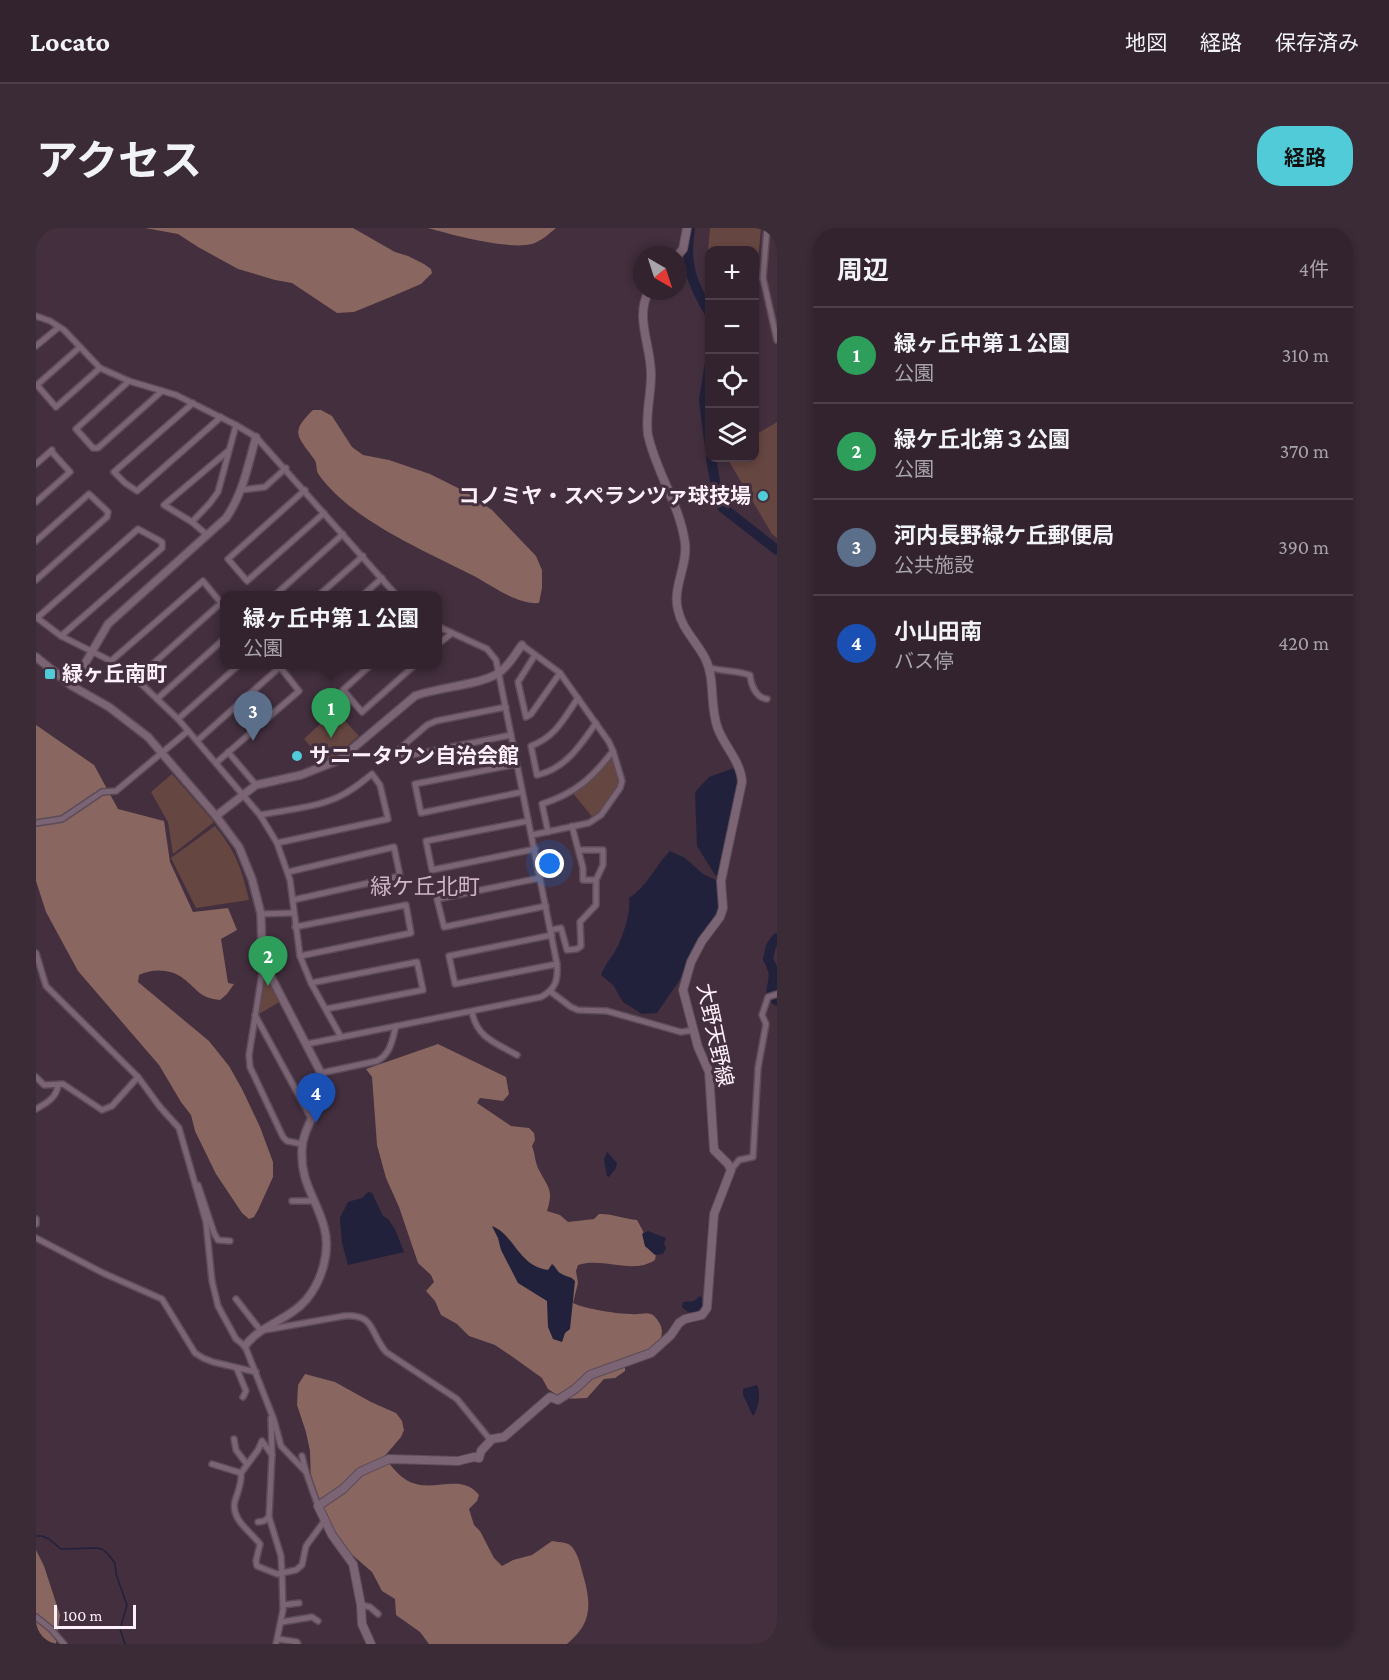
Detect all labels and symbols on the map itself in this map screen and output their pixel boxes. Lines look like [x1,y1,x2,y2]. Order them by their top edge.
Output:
north arrow [633,246,687,300]
place label: コノミヤ・スペランツァ球技場 [458,484,751,508]
marker: コノミヤ・スペランツァ球技場 [756,489,770,503]
place label: 緑ヶ丘南町 [62,662,167,686]
marker: 緑ヶ丘南町 [43,667,57,681]
pin: 1 [312,688,350,738]
pin: 3 [234,692,272,741]
place label: サニータウン自治会館 [309,744,519,768]
marker: サニータウン自治会館 [290,749,304,763]
your location [535,849,564,878]
district label: 緑ケ丘北町 [370,874,480,899]
pin: 2 [248,936,288,986]
street label: 大野天野線 [692,981,738,1089]
pin: 4 [296,1074,336,1123]
scale bar [54,1602,136,1630]

